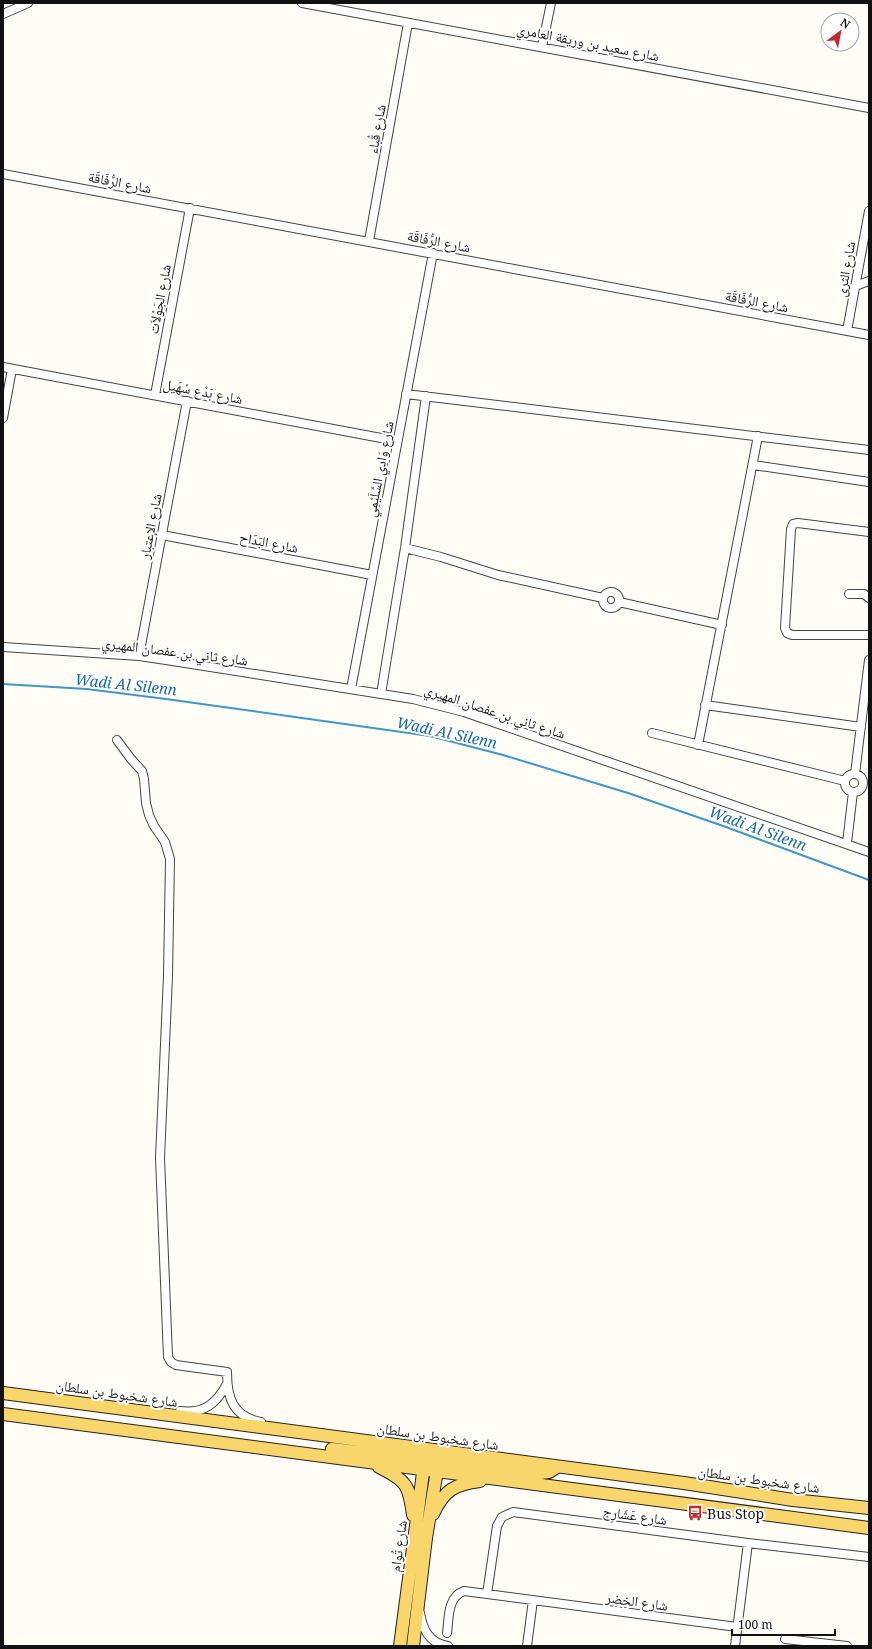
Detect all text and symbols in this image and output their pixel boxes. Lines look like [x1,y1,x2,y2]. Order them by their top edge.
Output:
north arrow [820,12,860,52]
text: N [838,14,853,32]
street label: شارع سعيد بن وريقة العامري [515,19,661,68]
street label: شارع قُباء [362,103,391,155]
street label: شارع الرُّفَاقَة [87,167,153,198]
street label: شارع الرُّفَاقَة [406,226,472,257]
street label: شارع الثرى [831,240,860,298]
street label: شارع الجَوْلاَت [143,263,176,336]
street label: شارع الرُّفَاقَة [724,286,790,317]
street label: شارع بَدْع سْهَيل [161,374,244,409]
street label: شارع وَادِي السِّلَيْمِي [360,419,400,519]
street label: شارع الإعتبار [134,492,167,561]
street label: شارع البَدَاح [238,527,300,558]
street label: شارع ثاني بن عفصان المهيري [101,633,249,672]
water label: Wadi Al Silenn [74,669,178,699]
street label: شارع ثاني بن عفصان المهيري [421,679,568,745]
water label: Wadi Al Silenn [395,712,499,752]
water label: Wadi Al Silenn [706,801,810,855]
street label: شارع شخبوط بن سلطان [55,1375,179,1412]
street label: شارع شخبوط بن سلطان [376,1418,500,1455]
street label: شارع شخبوط بن سلطان [697,1461,821,1498]
street label: شارع عَشَارِج [601,1501,668,1531]
bus stop icon: Bus Stop [686,1504,704,1522]
place label: Bus Stop [707,1504,764,1523]
street label: شارع تُوام [385,1519,412,1573]
street label: شارع الخِضِر [604,1587,669,1616]
scale bar [732,1611,835,1637]
text: 100 m [738,1616,773,1633]

